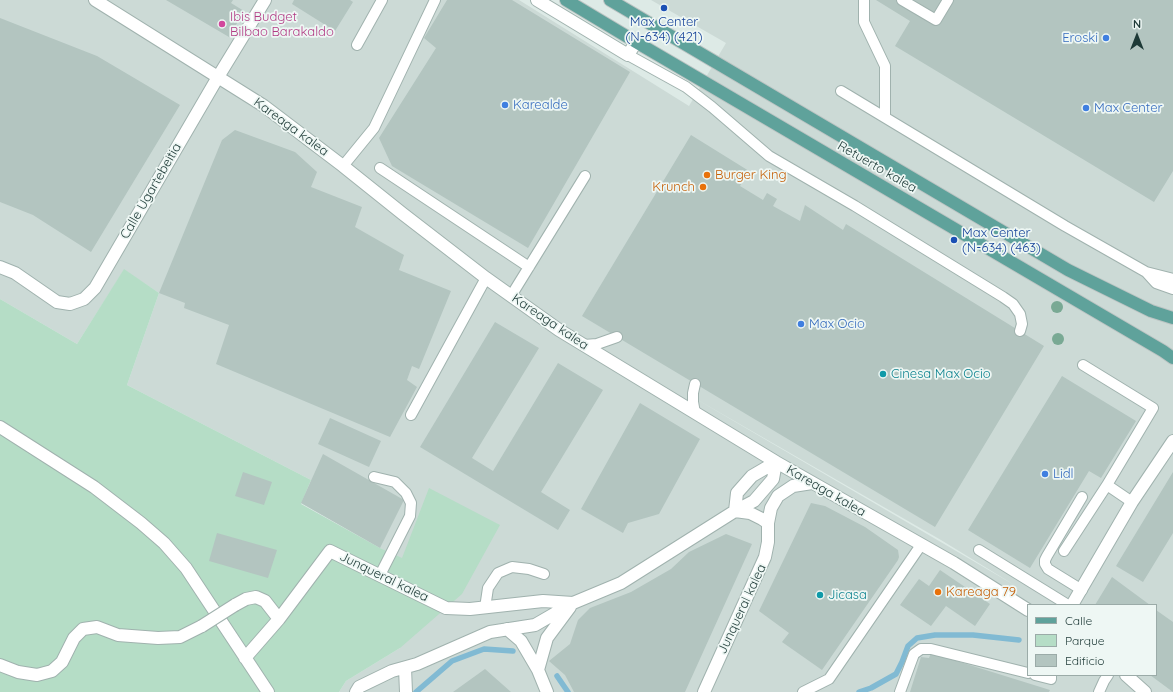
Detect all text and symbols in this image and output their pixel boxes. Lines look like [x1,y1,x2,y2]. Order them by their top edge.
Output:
marker: Max Center (N-634) (421) [659,3,669,13]
place label: Ibis Budget Bilbao Barakaldo [230,9,334,40]
place label: Max Center (N-634) (421) [625,14,703,45]
north arrow [1117,16,1157,56]
text: N [1133,17,1141,31]
marker: Ibis Budget Bilbao Barakaldo [217,19,227,29]
place label: Eroski [1062,30,1098,46]
marker: Eroski [1101,33,1111,43]
street label: Kareaga kalea [250,95,332,159]
place label: Karealde [513,97,568,113]
marker: Karealde [500,100,510,110]
place label: Max Center [1094,100,1163,116]
marker: Max Center [1081,103,1091,113]
street label: Retuerto kalea [835,138,919,196]
street label: Calle Ugartebeitia [117,140,185,242]
place label: Burger King [715,167,787,183]
marker: Burger King [702,170,712,180]
place label: Krunch [652,179,695,195]
marker: Krunch [698,182,708,192]
place label: Max Center (N-634) (463) [962,225,1041,256]
marker: Max Center (N-634) (463) [949,235,959,245]
street label: Kareaga kalea [509,291,591,353]
place label: Max Ocio [809,316,865,332]
marker: Max Ocio [796,319,806,329]
place label: Cinesa Max Ocio [891,366,991,382]
marker: Cinesa Max Ocio [878,369,888,379]
street label: Kareaga kalea [784,462,868,520]
place label: Lidl [1053,466,1074,482]
marker: Lidl [1040,469,1050,479]
street label: Junqueral kalea [337,549,431,605]
street label: Junqueral kalea [714,562,770,656]
place label: Kareaga 79 [946,584,1016,600]
place label: Jicasa [828,587,867,603]
marker: Kareaga 79 [933,587,943,597]
marker: Jicasa [815,590,825,600]
legend [1027,604,1157,676]
text: Calle [1065,613,1092,628]
text: Parque [1065,633,1105,648]
text: Edificio [1065,653,1105,668]

